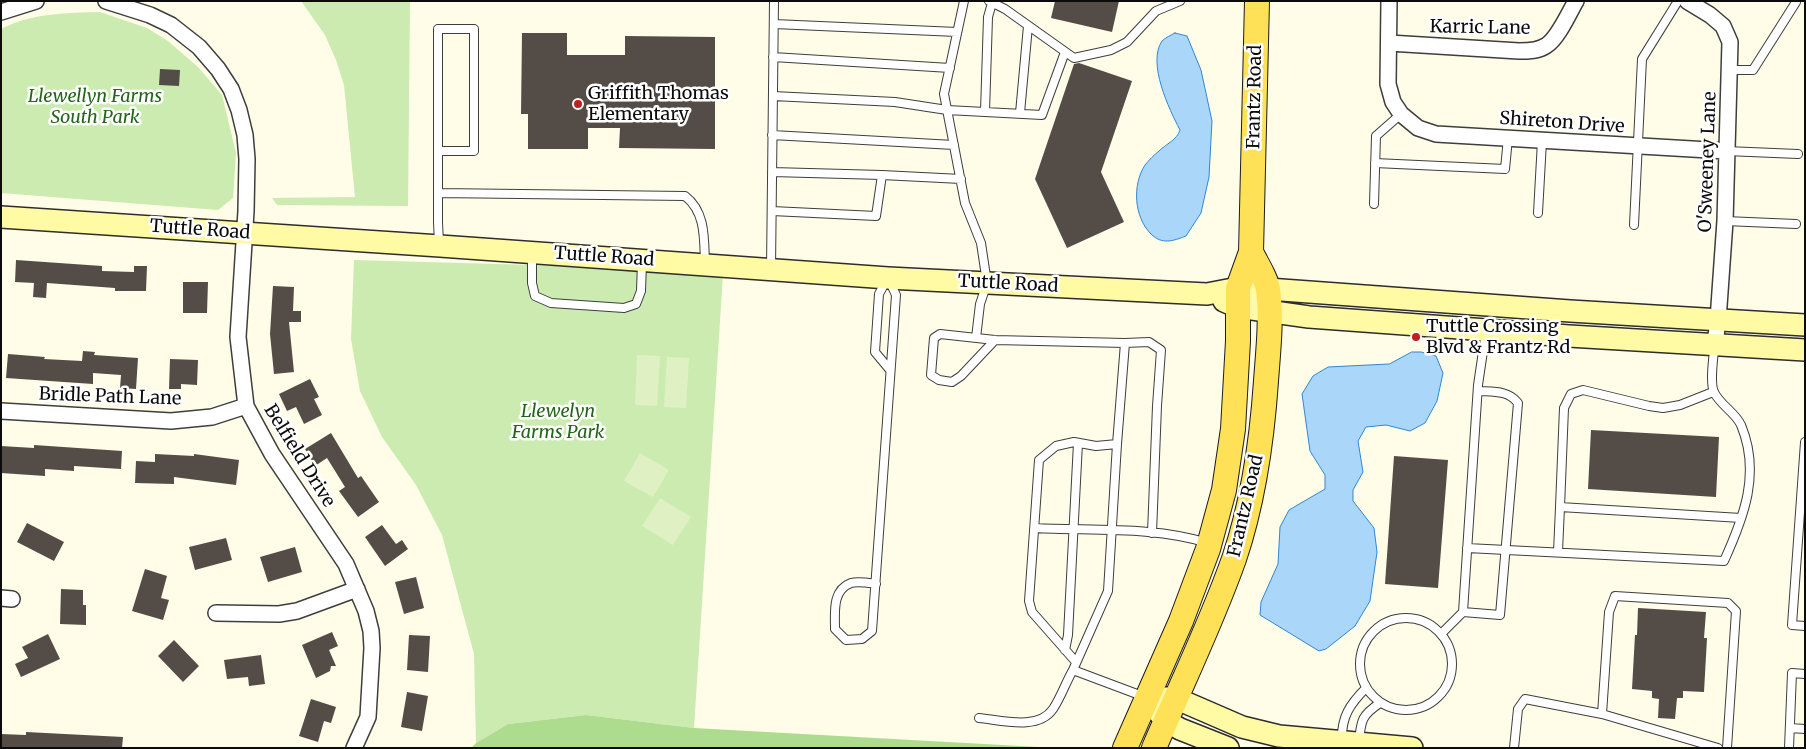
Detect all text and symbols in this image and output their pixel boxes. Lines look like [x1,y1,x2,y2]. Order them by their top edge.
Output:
street label: Karric Lane [1429,16,1531,40]
street label: Frantz Road [1243,45,1267,149]
place label: Griffith Thomas Elementary [588,83,729,126]
park label: Llewellyn Farms South Park [28,86,162,128]
street label: O'Sweeney Lane [1695,91,1721,233]
marker: Griffith Thomas Elementary [572,98,584,110]
street label: Shireton Drive [1499,108,1625,138]
street label: Tuttle Road [149,216,251,244]
street label: Tuttle Road [553,243,655,271]
street label: Tuttle Road [957,271,1059,297]
place label: Tuttle Crossing Blvd & Frantz Rd [1426,316,1570,358]
marker: Tuttle Crossing Blvd & Frantz Rd [1410,331,1422,343]
street label: Bridle Path Lane [38,384,182,410]
street label: Belfield Drive [259,401,339,511]
park label: Llewelyn Farms Park [512,401,604,444]
street label: Frantz Road [1224,453,1268,559]

